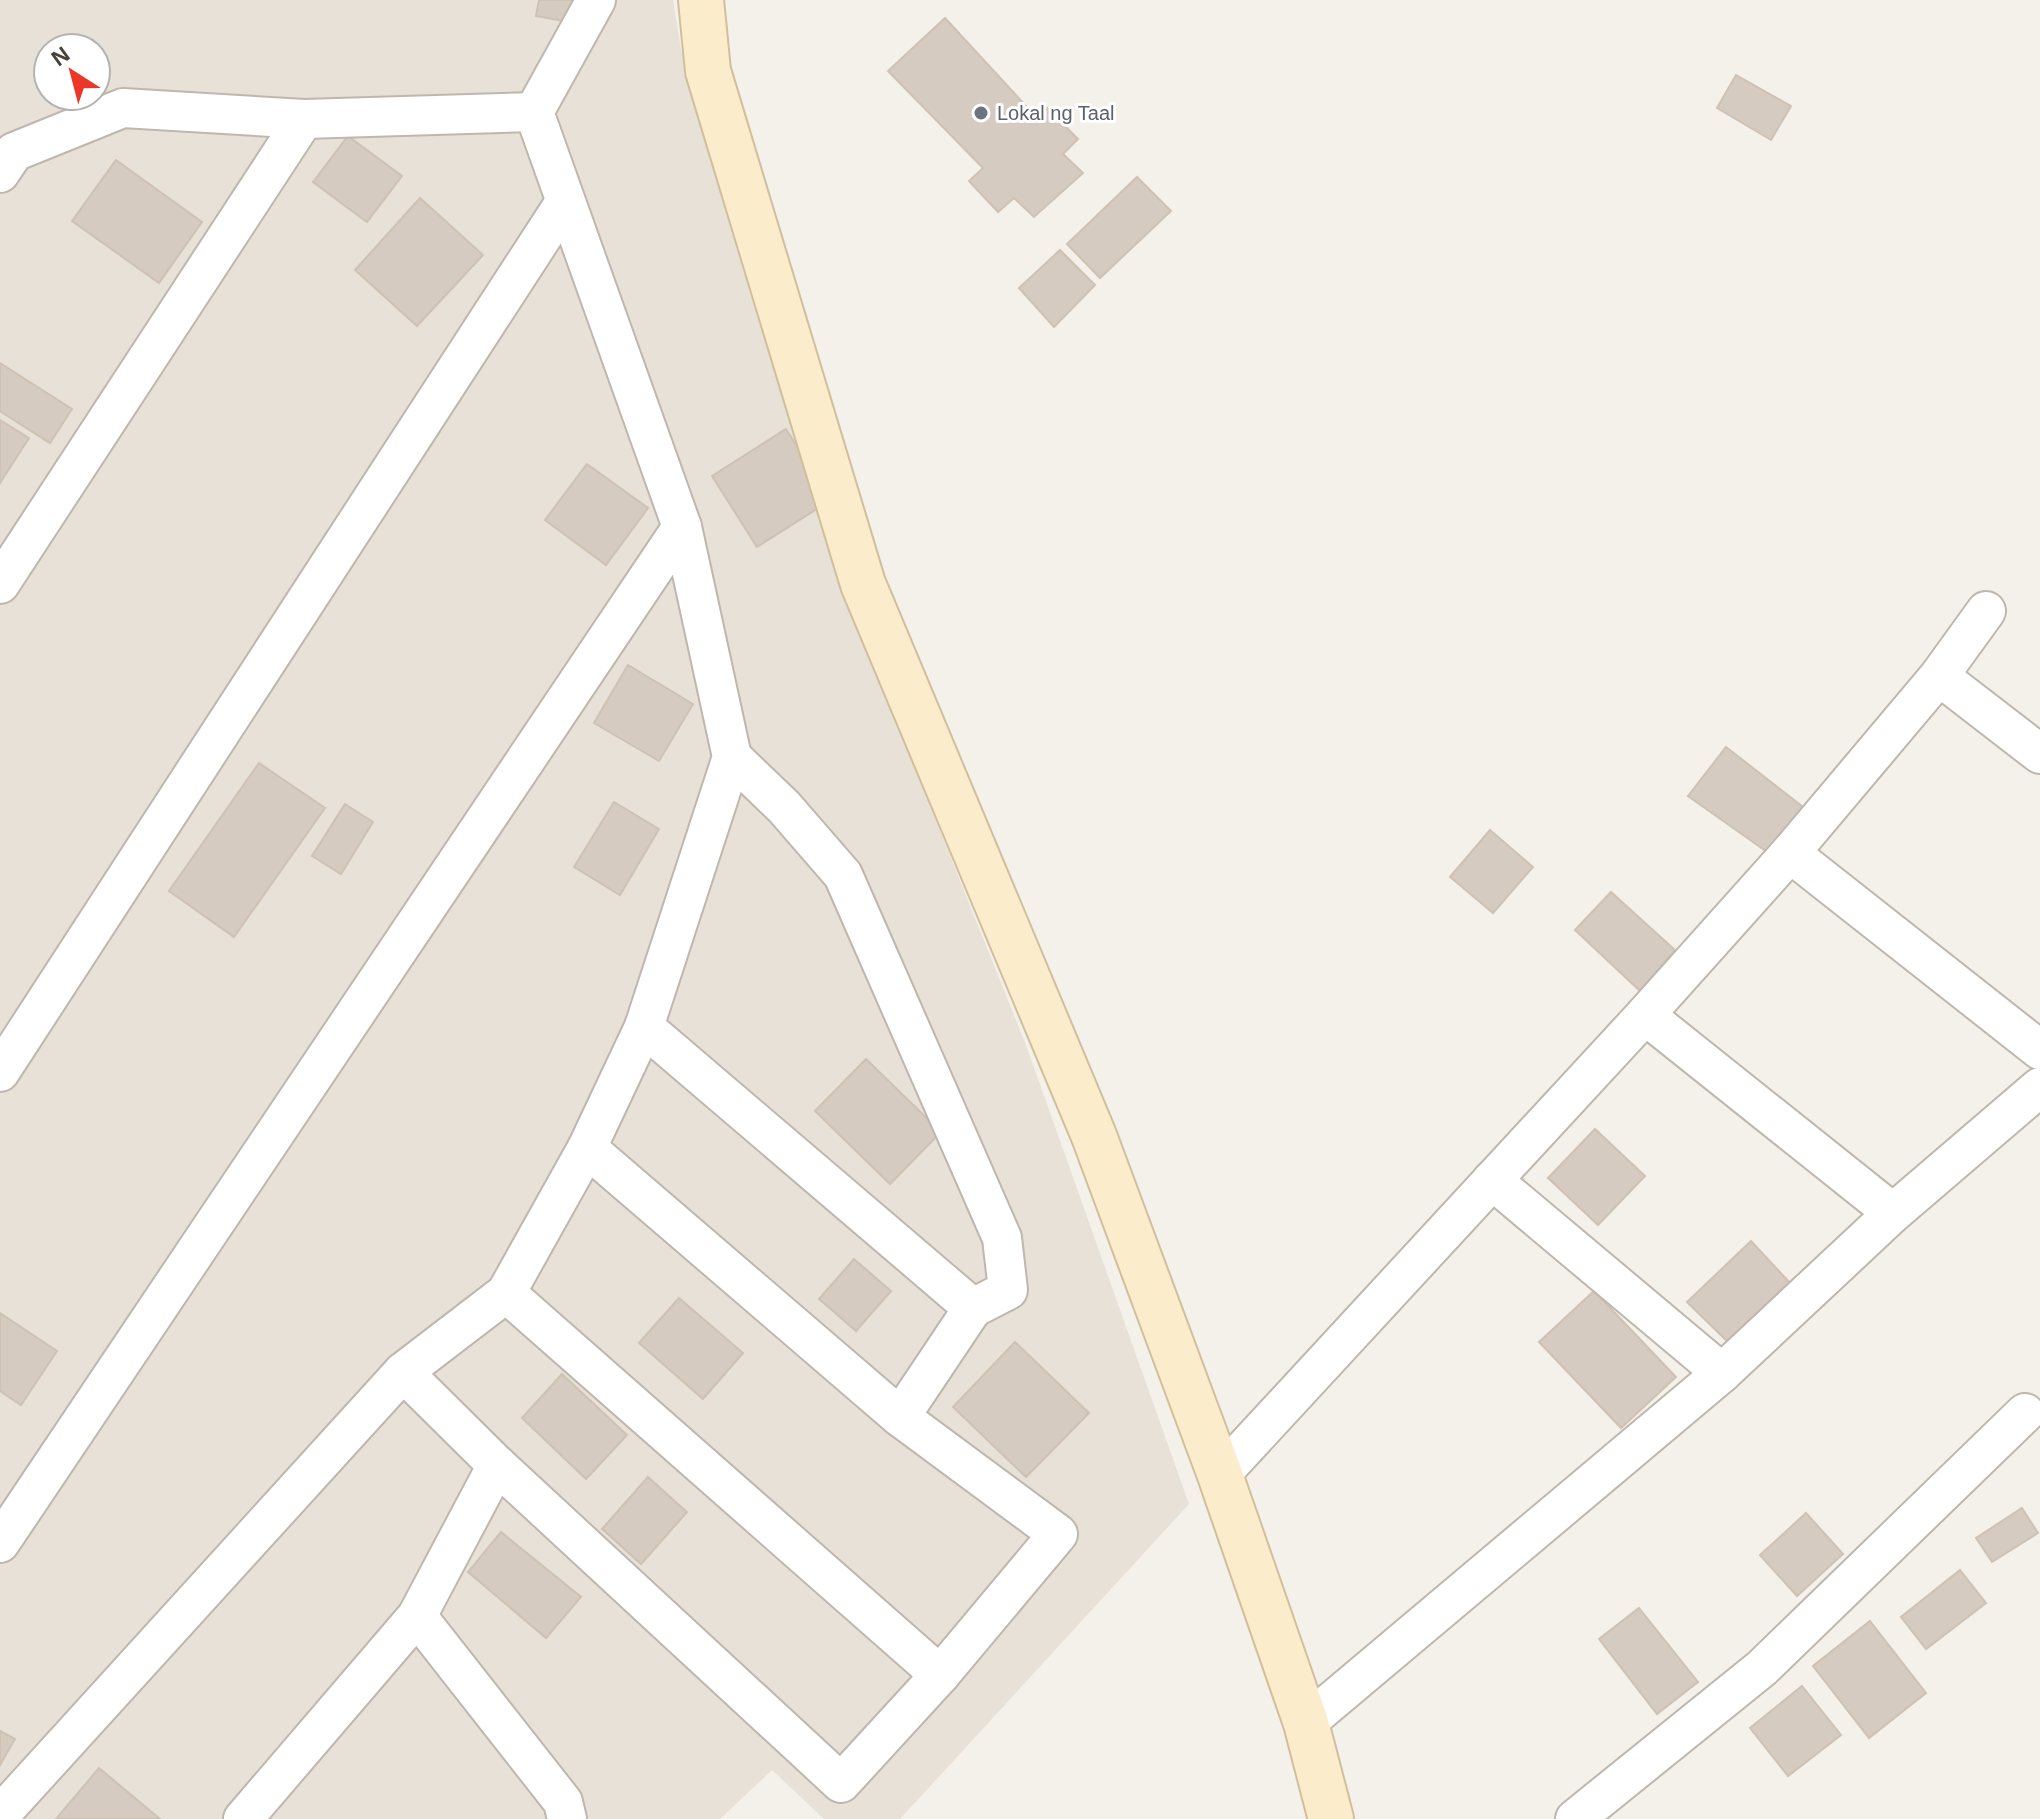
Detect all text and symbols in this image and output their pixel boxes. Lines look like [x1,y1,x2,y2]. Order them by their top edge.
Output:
north arrow [32,32,112,112]
text: N [47,41,74,71]
place label: Lokal ng Taal [997,102,1115,124]
marker: Lokal ng Taal [972,104,990,122]

